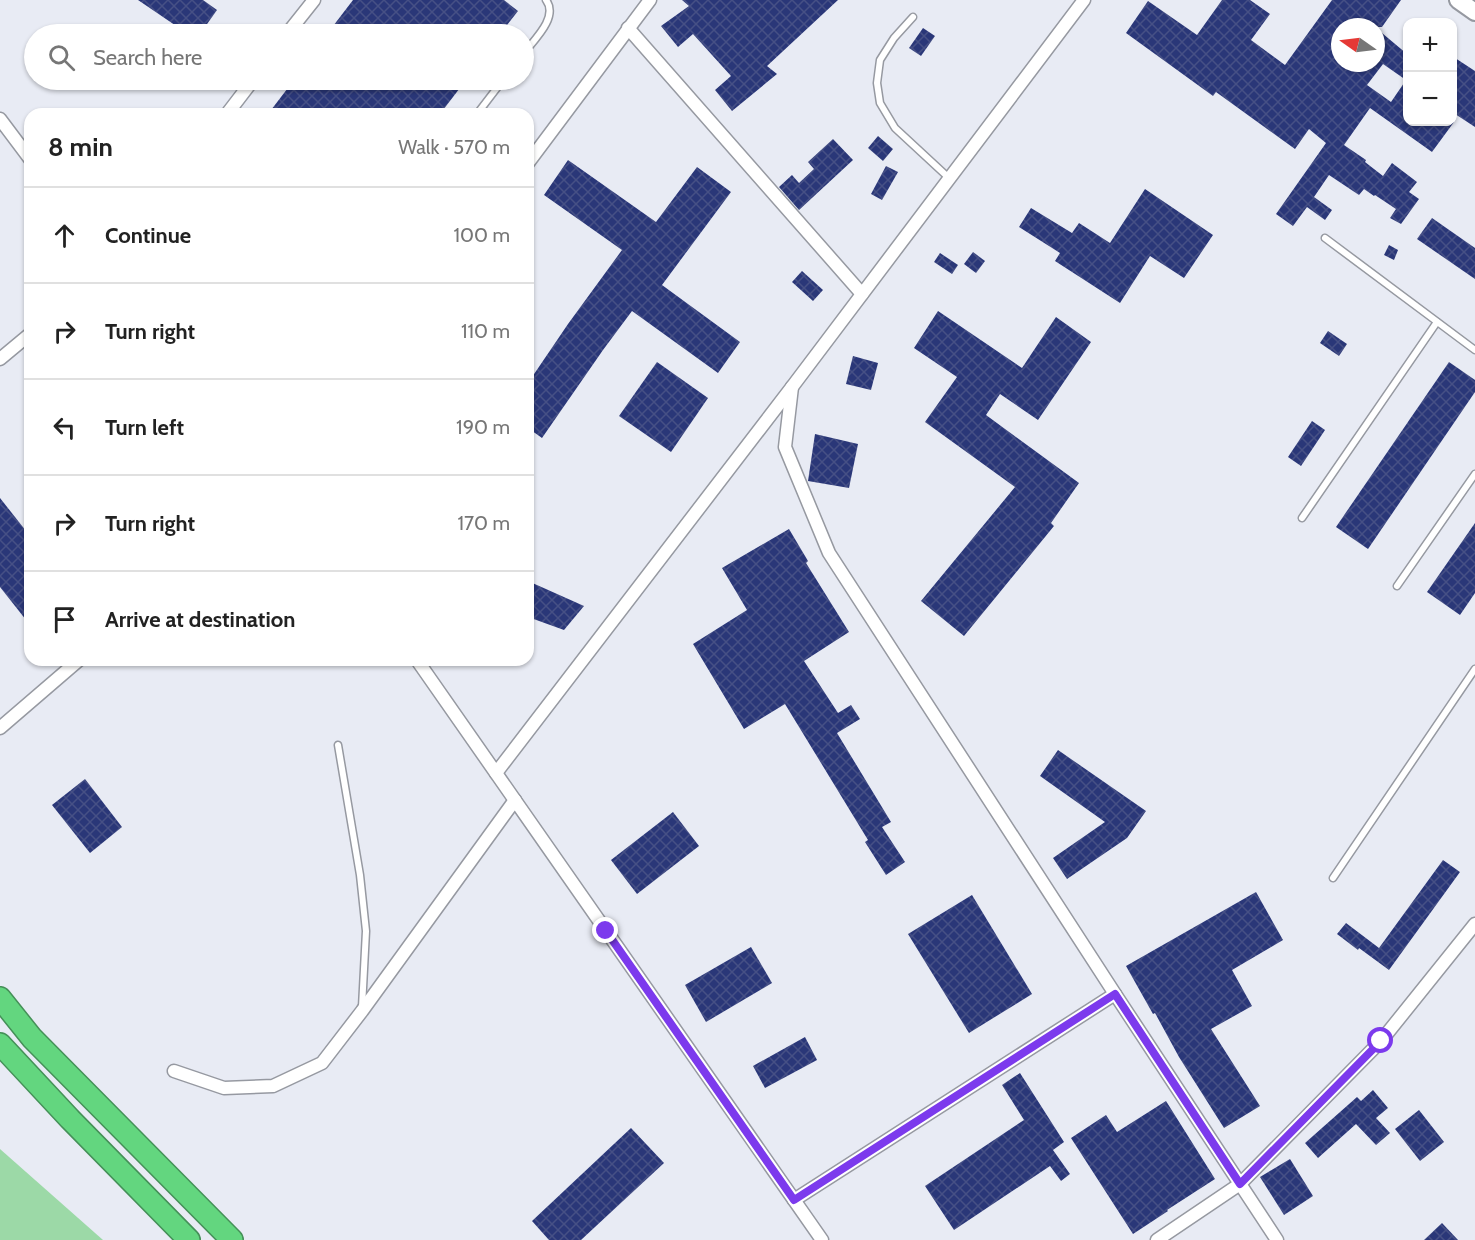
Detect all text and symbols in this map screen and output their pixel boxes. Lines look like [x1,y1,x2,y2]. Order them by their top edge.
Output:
north arrow [1331,18,1385,72]
map controls [1403,18,1457,126]
button: + [1403,18,1457,72]
search box [24,24,534,90]
icon: search [45,41,78,74]
text: Search here [93,44,202,71]
button: − [1403,72,1457,126]
text: 8 min [48,131,113,163]
text: Walk · 570 m [398,135,510,159]
icon: ahead [48,219,81,252]
text: Continue [105,222,191,249]
text: 100 m [454,223,510,247]
icon: right [48,315,81,348]
text: Turn right [105,318,195,345]
text: 110 m [461,319,510,343]
icon: left [48,411,81,444]
text: Turn left [105,414,184,441]
text: 190 m [456,415,510,439]
icon: right [48,507,81,540]
text: Turn right [105,510,195,537]
text: 170 m [458,511,510,535]
icon: arrive [48,603,81,636]
text: Arrive at destination [105,606,295,633]
route end [592,917,618,943]
route start [1367,1027,1393,1053]

